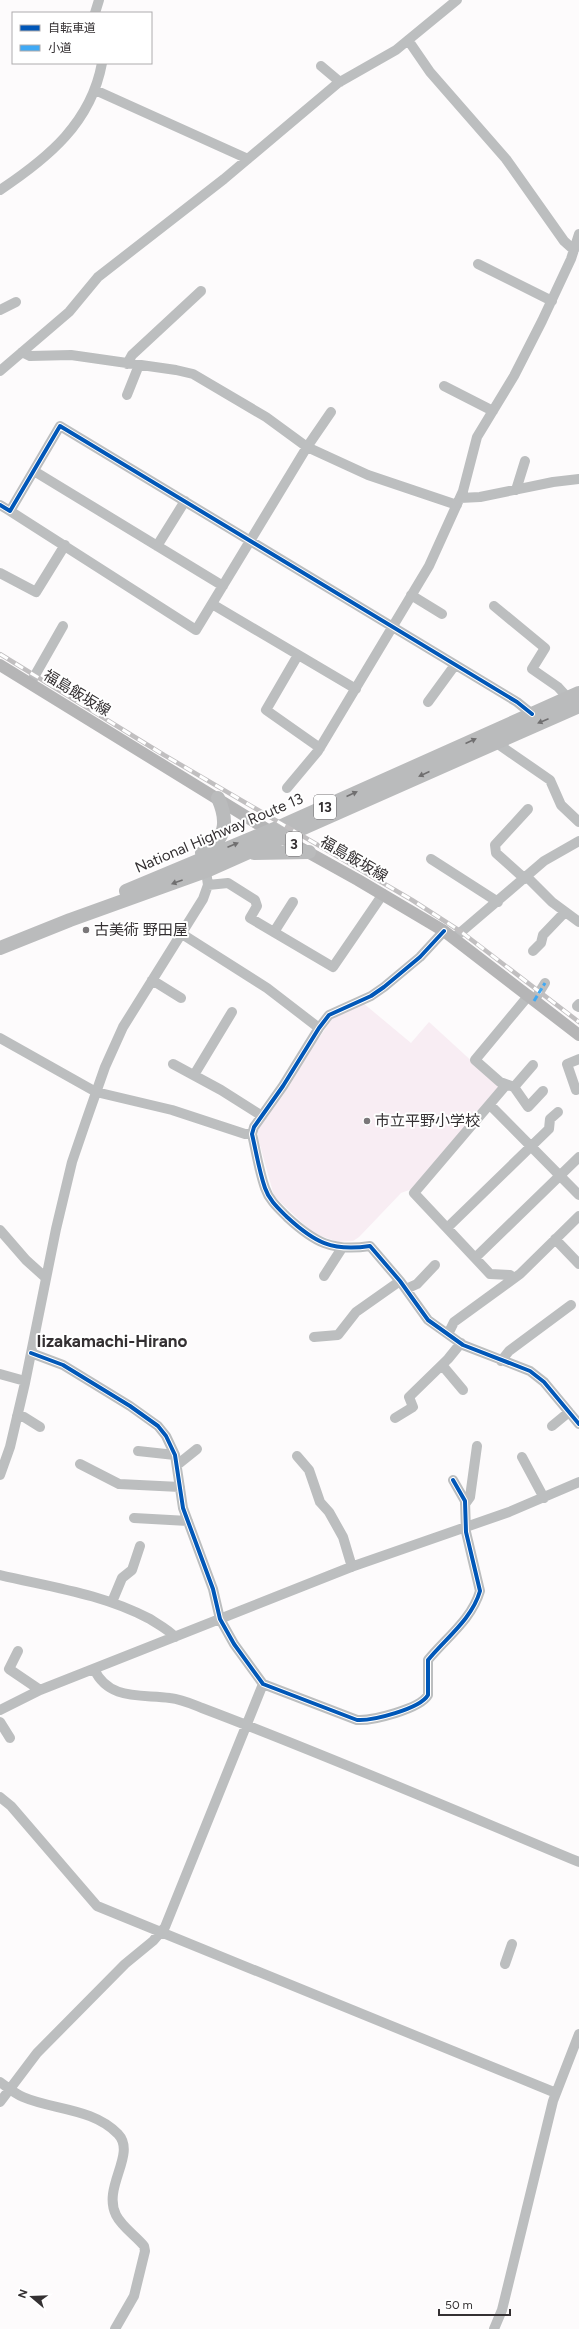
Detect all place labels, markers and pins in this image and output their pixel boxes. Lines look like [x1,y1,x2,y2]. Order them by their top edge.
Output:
place label: 古美術 野田屋 [94,921,188,939]
marker: 古美術 野田屋 [81,925,91,935]
place label: 市立平野小学校 [375,1112,480,1130]
marker: 市立平野小学校 [362,1116,372,1126]

